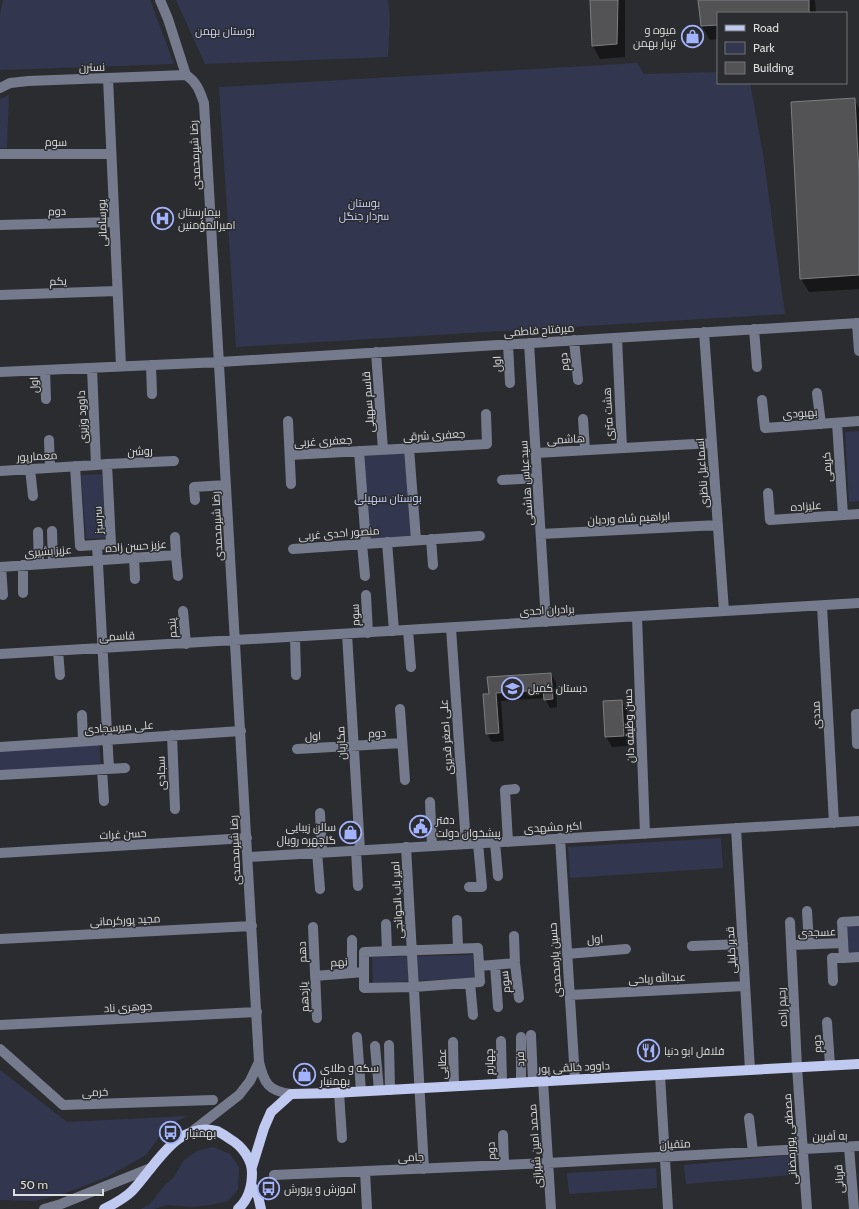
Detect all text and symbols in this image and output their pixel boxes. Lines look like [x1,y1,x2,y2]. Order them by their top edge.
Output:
legend [717,12,847,84]
text: Road [753,20,779,35]
place label: میوه و تربار بهمن [633,23,676,50]
shop icon: میوه و تربار بهمن [679,23,705,49]
park label: بوستان بهمن [195,24,255,38]
text: Park [753,40,775,55]
street label: نسترن [79,60,105,74]
text: Building [753,60,795,75]
street label: رضا شیرمحمدی [186,120,204,190]
street label: سوم [45,135,67,150]
park label: بوستان سردار جنگل [339,196,389,223]
street label: پورسامانی [94,199,110,247]
street label: دوم [48,204,66,219]
hospital icon: بیمارستان امیرالمؤمنین [149,205,175,231]
place label: بیمارستان امیرالمؤمنین [178,205,236,232]
street label: یکم [49,274,67,289]
street label: میرفتاح فاطمی [503,321,575,340]
street label: دوم [556,352,573,372]
street label: اول [490,356,504,372]
street label: قاسم سهیلی [359,371,378,433]
street label: اول [27,377,41,393]
street label: هشت متری [600,387,616,441]
street label: داوود وزیری [74,390,90,444]
street label: بهبودی [782,405,818,421]
street label: جعفری شرقی [403,426,465,444]
street label: هاشمی [547,431,585,447]
street label: جعفری غربی [294,432,352,450]
street label: اسماعیل ناظری [693,438,711,508]
street label: سیدعباس هاشمی [516,440,536,526]
street label: روشن [127,443,153,459]
street label: معمارپور [15,448,58,464]
street label: کریمی [819,451,835,483]
street label: رضا شیرمحمدی [208,491,226,561]
park label: بوستان سهیلی [354,491,422,505]
street label: علیزاده [790,498,822,514]
street label: سرسبز [90,506,106,535]
street label: ابراهیم شاه وردیان [587,509,671,528]
street label: منصور احدی غربی [298,523,380,543]
street label: عزیز حسن زاده [105,537,167,555]
street label: عزیز بشیری [24,542,72,560]
street label: برادران احدی [519,602,575,618]
street label: سوم [347,603,364,627]
street label: پنجم [164,617,181,639]
street label: قاسمی [99,628,135,644]
school or university icon: دبستان کمیل [499,675,525,701]
place label: دبستان کمیل [528,681,587,695]
street label: حسن وظیفه دان [621,689,637,763]
street label: علی اصغر قدیری [436,699,456,775]
street label: مددی [808,701,824,729]
street label: علی میرسجادی [84,718,154,736]
street label: دوم [367,725,387,742]
street label: مکاریان [333,726,349,760]
street label: اول [305,729,321,743]
street label: سجادی [153,756,169,790]
public building icon: دفتر پیشخوان دولت [408,813,434,839]
place label: دفتر پیشخوان دولت [435,813,501,840]
street label: رضا شیرمحمدی [226,815,244,885]
street label: اکبر مشهدی [523,818,583,836]
place label: سالن زیبایی گلچهره رویال [277,820,336,847]
shop icon: سالن زیبایی گلچهره رویال [338,820,364,846]
street label: حسن غرات [99,826,147,842]
street label: امیر باب الحوائجی [388,861,406,939]
street label: مجید پورکرمانی [89,911,161,929]
street label: حسین یارمحمدی [545,922,565,998]
street label: عسجدی [798,924,836,940]
street label: قدیر خلیلی [723,926,739,974]
street label: اول [586,931,604,947]
street label: دهم [294,941,311,963]
street label: نهم [330,954,348,971]
street label: عبدالله ریاحی [628,969,686,986]
street label: سوم [497,970,514,994]
street label: یازدهم [296,981,313,1013]
street label: رحیم زاده [774,987,791,1027]
street label: جوهری ناد [103,999,153,1015]
street label: دوم [809,1034,826,1054]
restaurant icon: فلافل ابو دنیا [636,1038,662,1064]
place label: فلافل ابو دنیا [664,1044,724,1058]
street label: عطایی [434,1048,450,1080]
street label: چهارم [482,1049,497,1075]
street label: فرد [513,1051,527,1067]
street label: داوود خالقی پور [537,1058,610,1076]
shop icon: سکه و طلای بهمنیار [291,1061,317,1087]
place label: سکه و طلای بهمنیار [319,1061,379,1088]
street label: خرمی [82,1085,108,1099]
street label: مصطفی پوررمضانی [780,1093,800,1185]
street label: محمد امین شیرازی [525,1103,545,1189]
bus stop icon: بهمنیار [157,1120,183,1146]
place label: بهمنیار [185,1126,216,1140]
street label: به آفرین [812,1128,848,1144]
street label: متقیان [659,1136,691,1152]
street label: دوم [484,1141,499,1160]
street label: جامی [398,1150,424,1164]
street label: قربانی [831,1164,847,1194]
scale bar [14,1171,103,1197]
bus stop icon: آموزش و پرورش [256,1176,282,1202]
text: 50 m [20,1177,48,1192]
place label: آموزش و پرورش [284,1182,356,1196]

